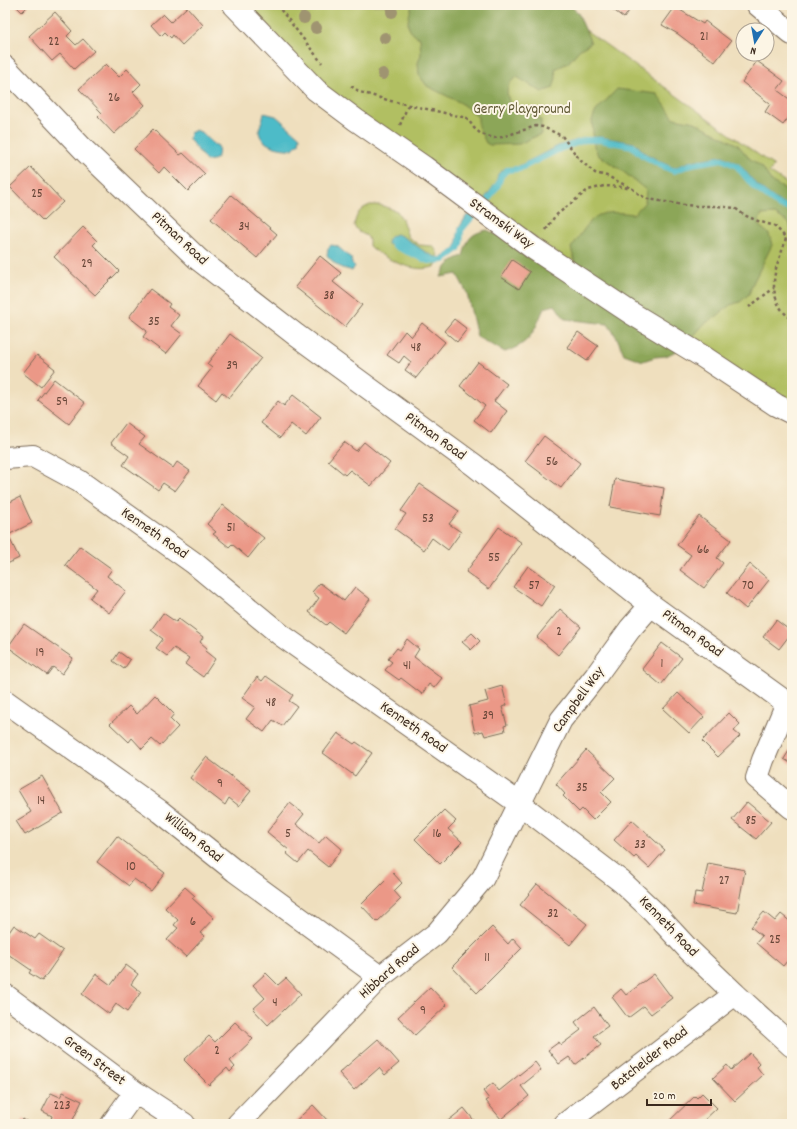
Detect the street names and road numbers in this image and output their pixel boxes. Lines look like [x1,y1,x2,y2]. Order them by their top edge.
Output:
street label: Stramski Way [464,193,539,256]
street label: Pitman Road [146,207,212,271]
street label: Pitman Road [400,407,470,467]
street label: Kenneth Road [116,503,192,565]
street label: Pitman Road [657,604,727,664]
street label: Campbell Way [547,662,611,738]
street label: Kenneth Road [375,697,451,759]
street label: William Road [159,807,227,869]
street label: Kenneth Road [633,891,703,963]
street label: Hibbard Road [355,939,425,1005]
street label: Batchelder Road [606,1022,694,1096]
street label: Green Street [58,1030,130,1092]

